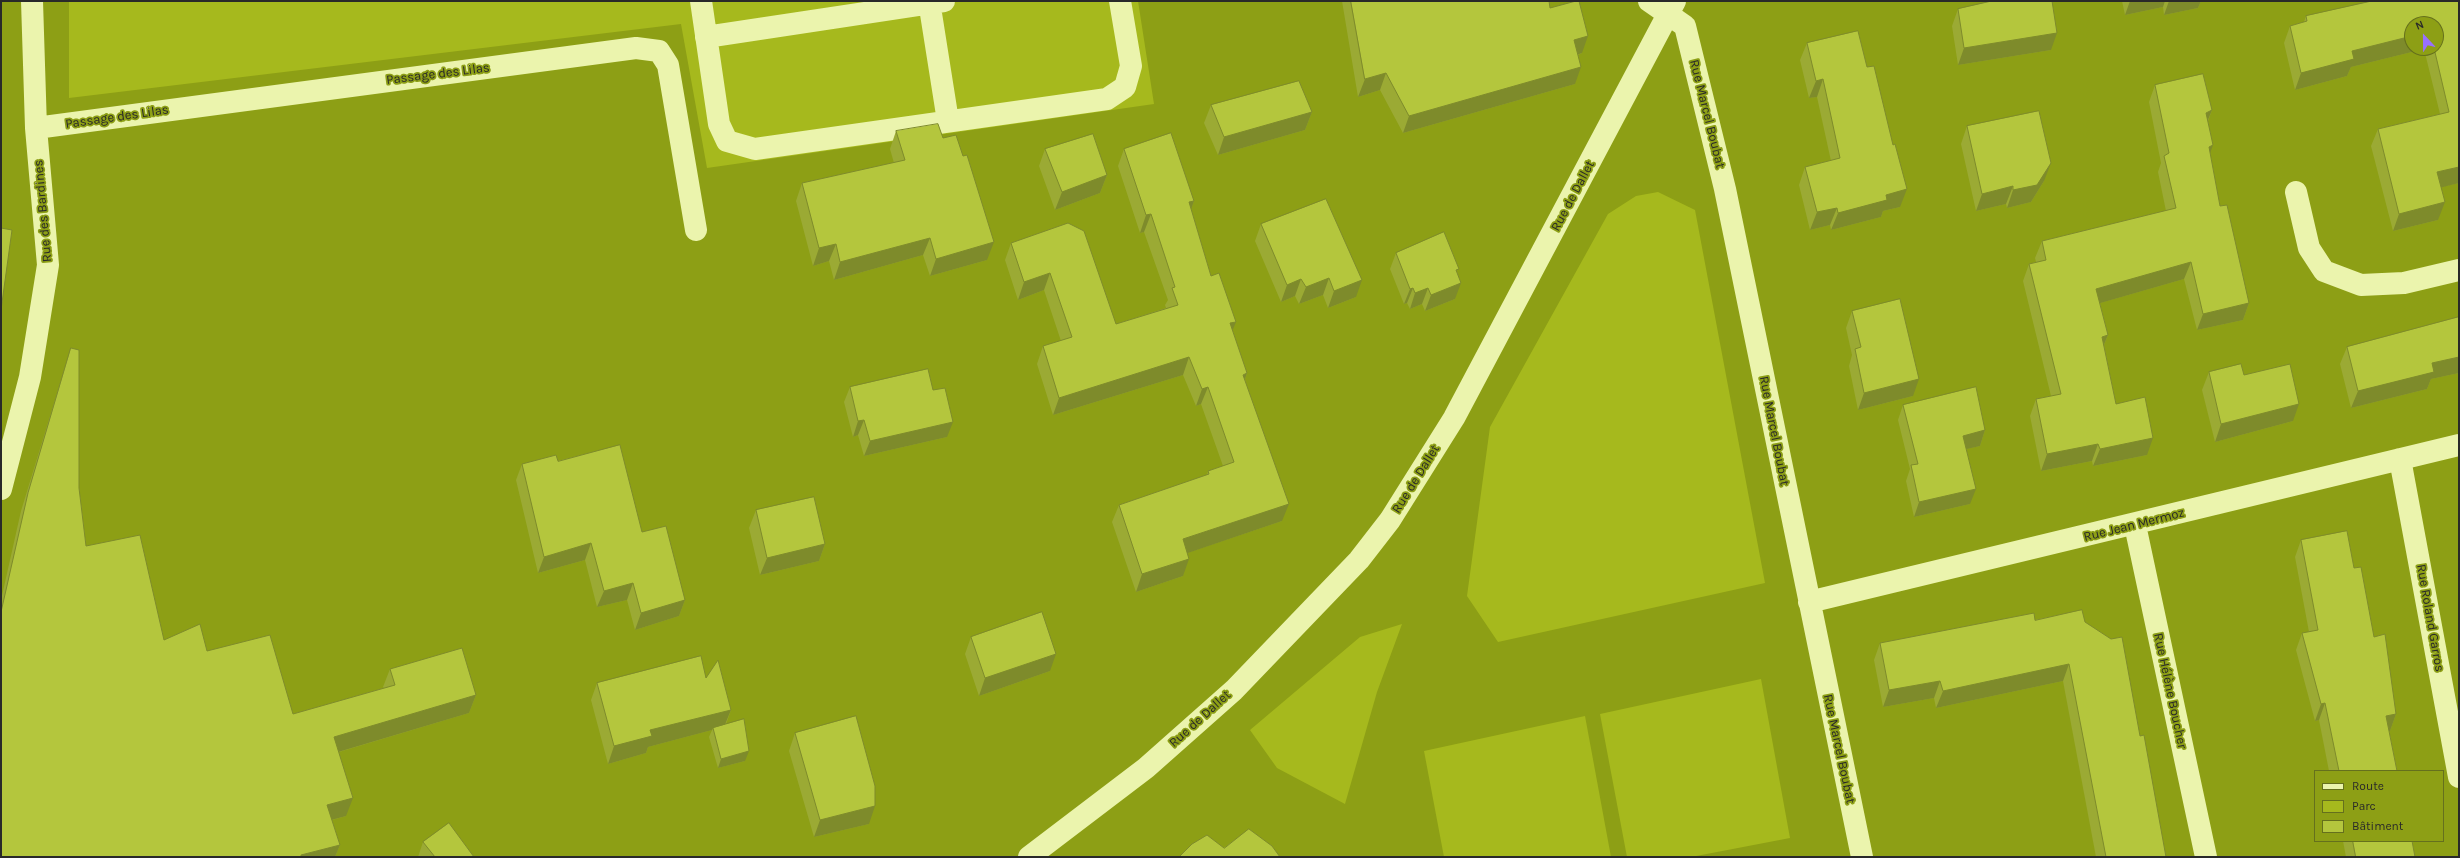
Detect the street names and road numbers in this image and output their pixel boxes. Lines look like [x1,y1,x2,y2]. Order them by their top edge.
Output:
street label: Rue Marcel Boubat [1686,58,1728,170]
street label: Passage des Lilas [385,60,491,88]
street label: Passage des Lilas [64,102,170,132]
street label: Rue de Dallet [1548,158,1598,234]
street label: Rue des Bardines [31,159,55,263]
street label: Rue Marcel Boubat [1756,375,1792,487]
street label: Rue de Dallet [1389,442,1443,516]
street label: Rue Jean Mermoz [2082,505,2186,545]
street label: Rue Roland Garros [2413,563,2447,673]
street label: Rue Hélène Boucher [2150,632,2190,750]
street label: Rue de Dallet [1166,687,1234,751]
street label: Rue Marcel Boubat [1820,693,1858,805]

